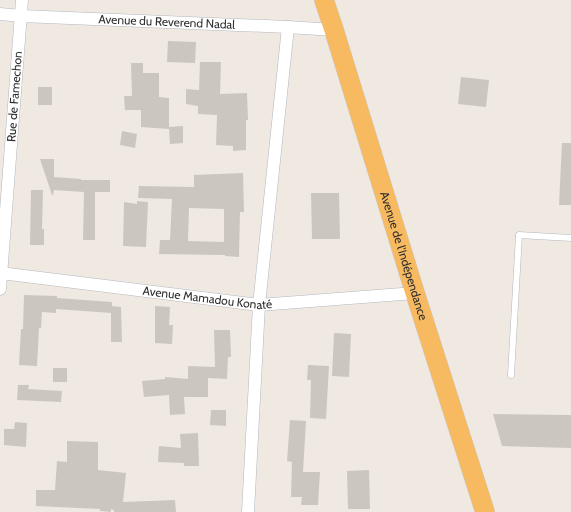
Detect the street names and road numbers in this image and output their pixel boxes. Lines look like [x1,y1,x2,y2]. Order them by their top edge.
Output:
street label: Avenue du Reverend Nadal [98,11,236,32]
street label: Rue de Famechon [3,50,25,143]
street label: Avenue de l'Indépendance [377,190,431,322]
street label: Avenue Mamadou Konaté [142,283,273,312]

